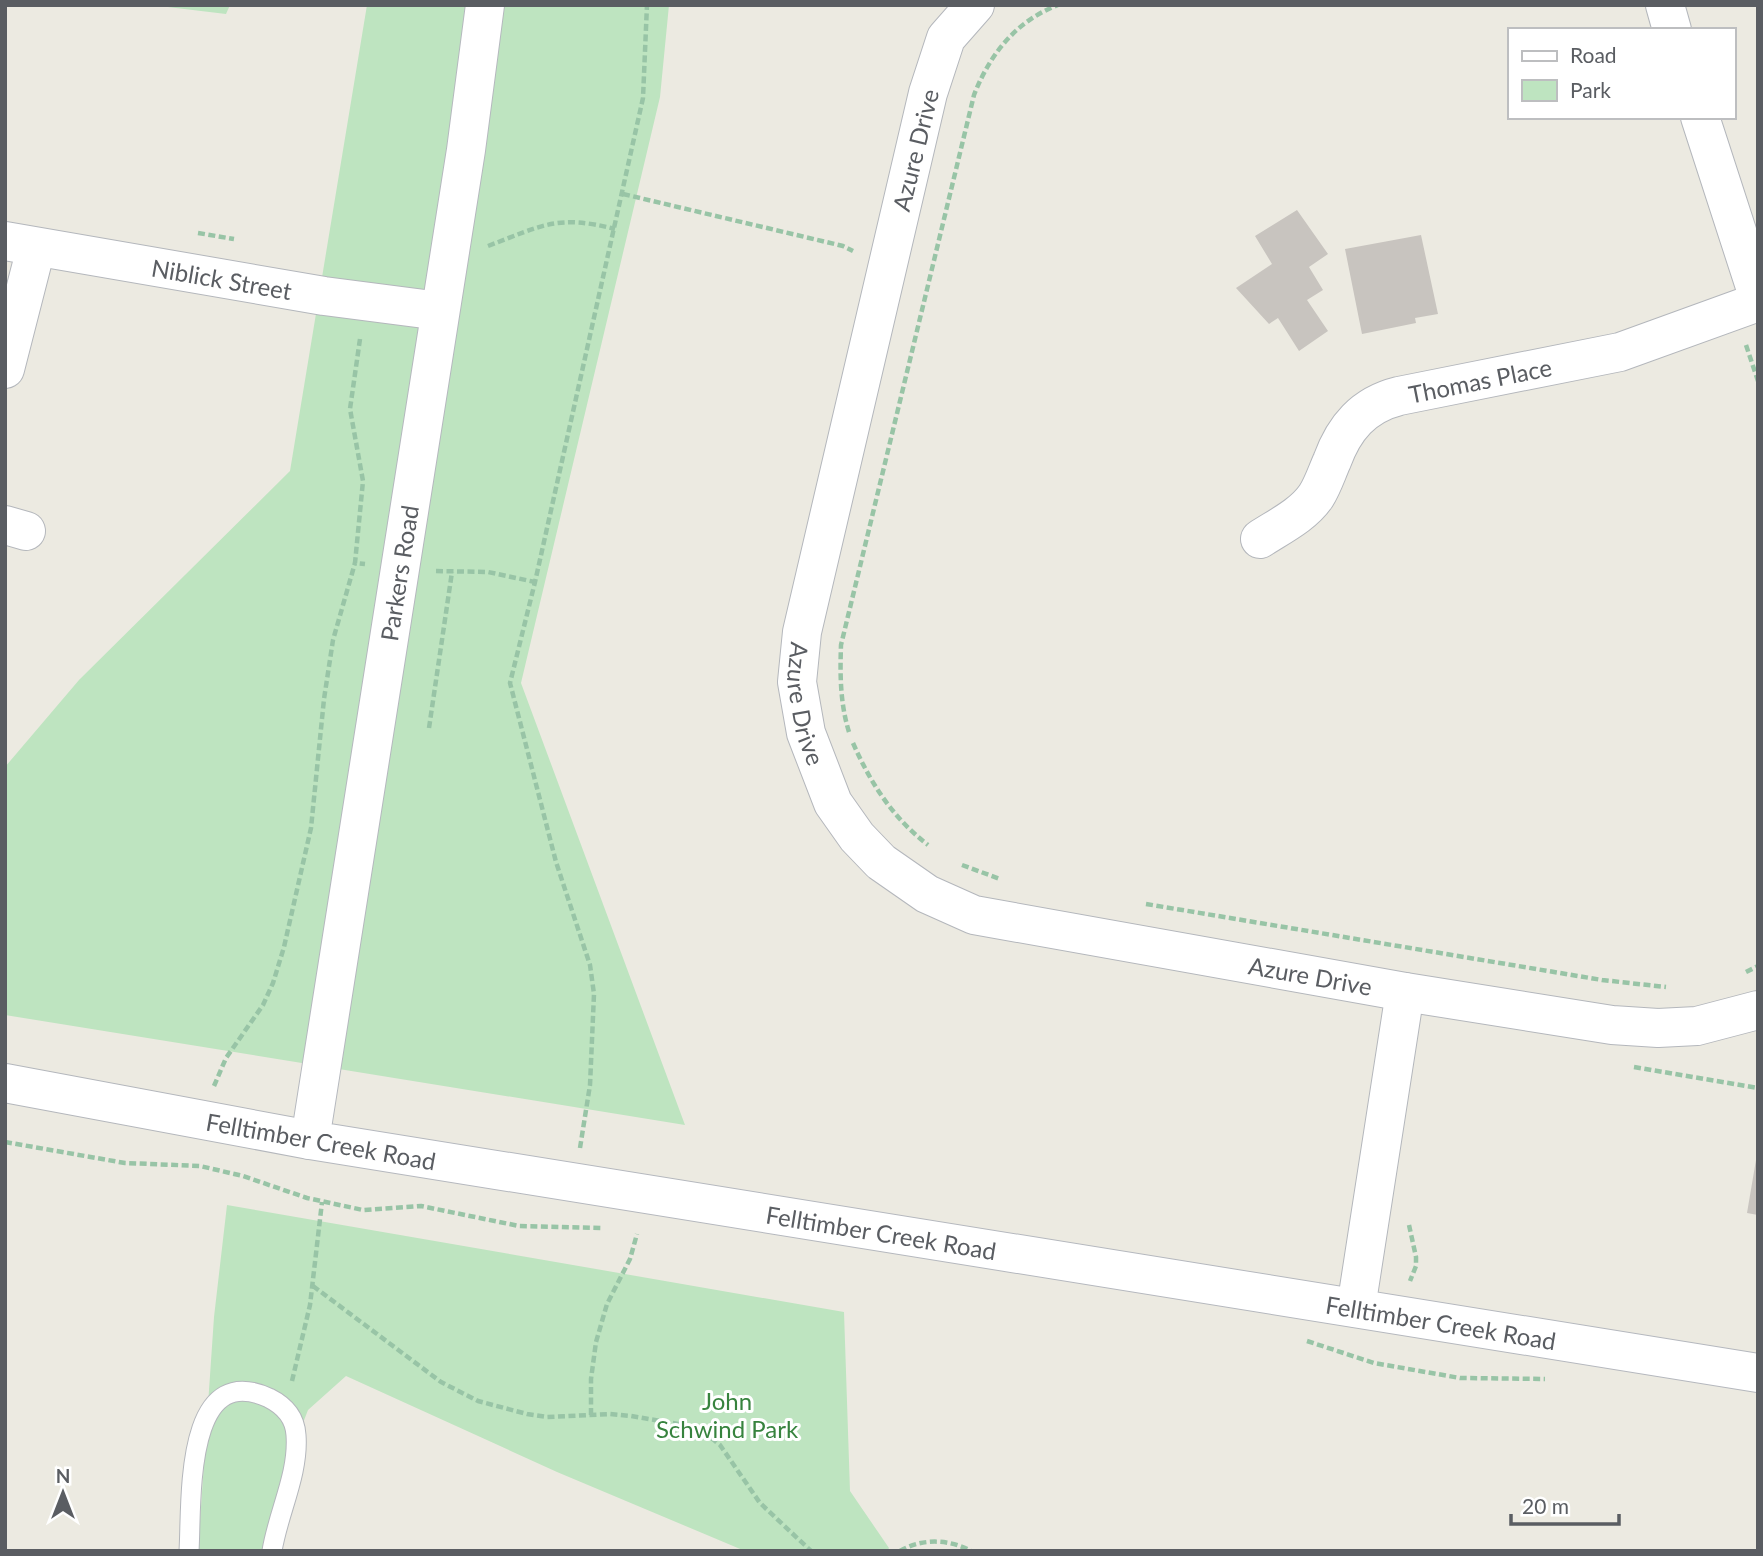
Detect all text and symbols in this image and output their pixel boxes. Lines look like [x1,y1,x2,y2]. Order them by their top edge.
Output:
legend [1508,28,1735,119]
text: Road [1570,42,1617,67]
text: Park [1570,77,1611,102]
street label: Azure Drive [886,86,944,214]
street label: Niblick Street [149,252,295,305]
street label: Thomas Place [1406,351,1554,408]
street label: Parkers Road [374,503,424,643]
street label: Azure Drive [783,641,831,769]
street label: Azure Drive [1246,950,1375,1000]
street label: Felltimber Creek Road [204,1107,438,1175]
street label: Felltimber Creek Road [764,1199,998,1265]
street label: Felltimber Creek Road [1324,1289,1558,1355]
park label: John Schwind Park [656,1386,799,1443]
north arrow [28,1458,98,1528]
text: N [56,1464,70,1487]
scale bar [1511,1482,1620,1526]
text: 20 m [1522,1493,1569,1518]

